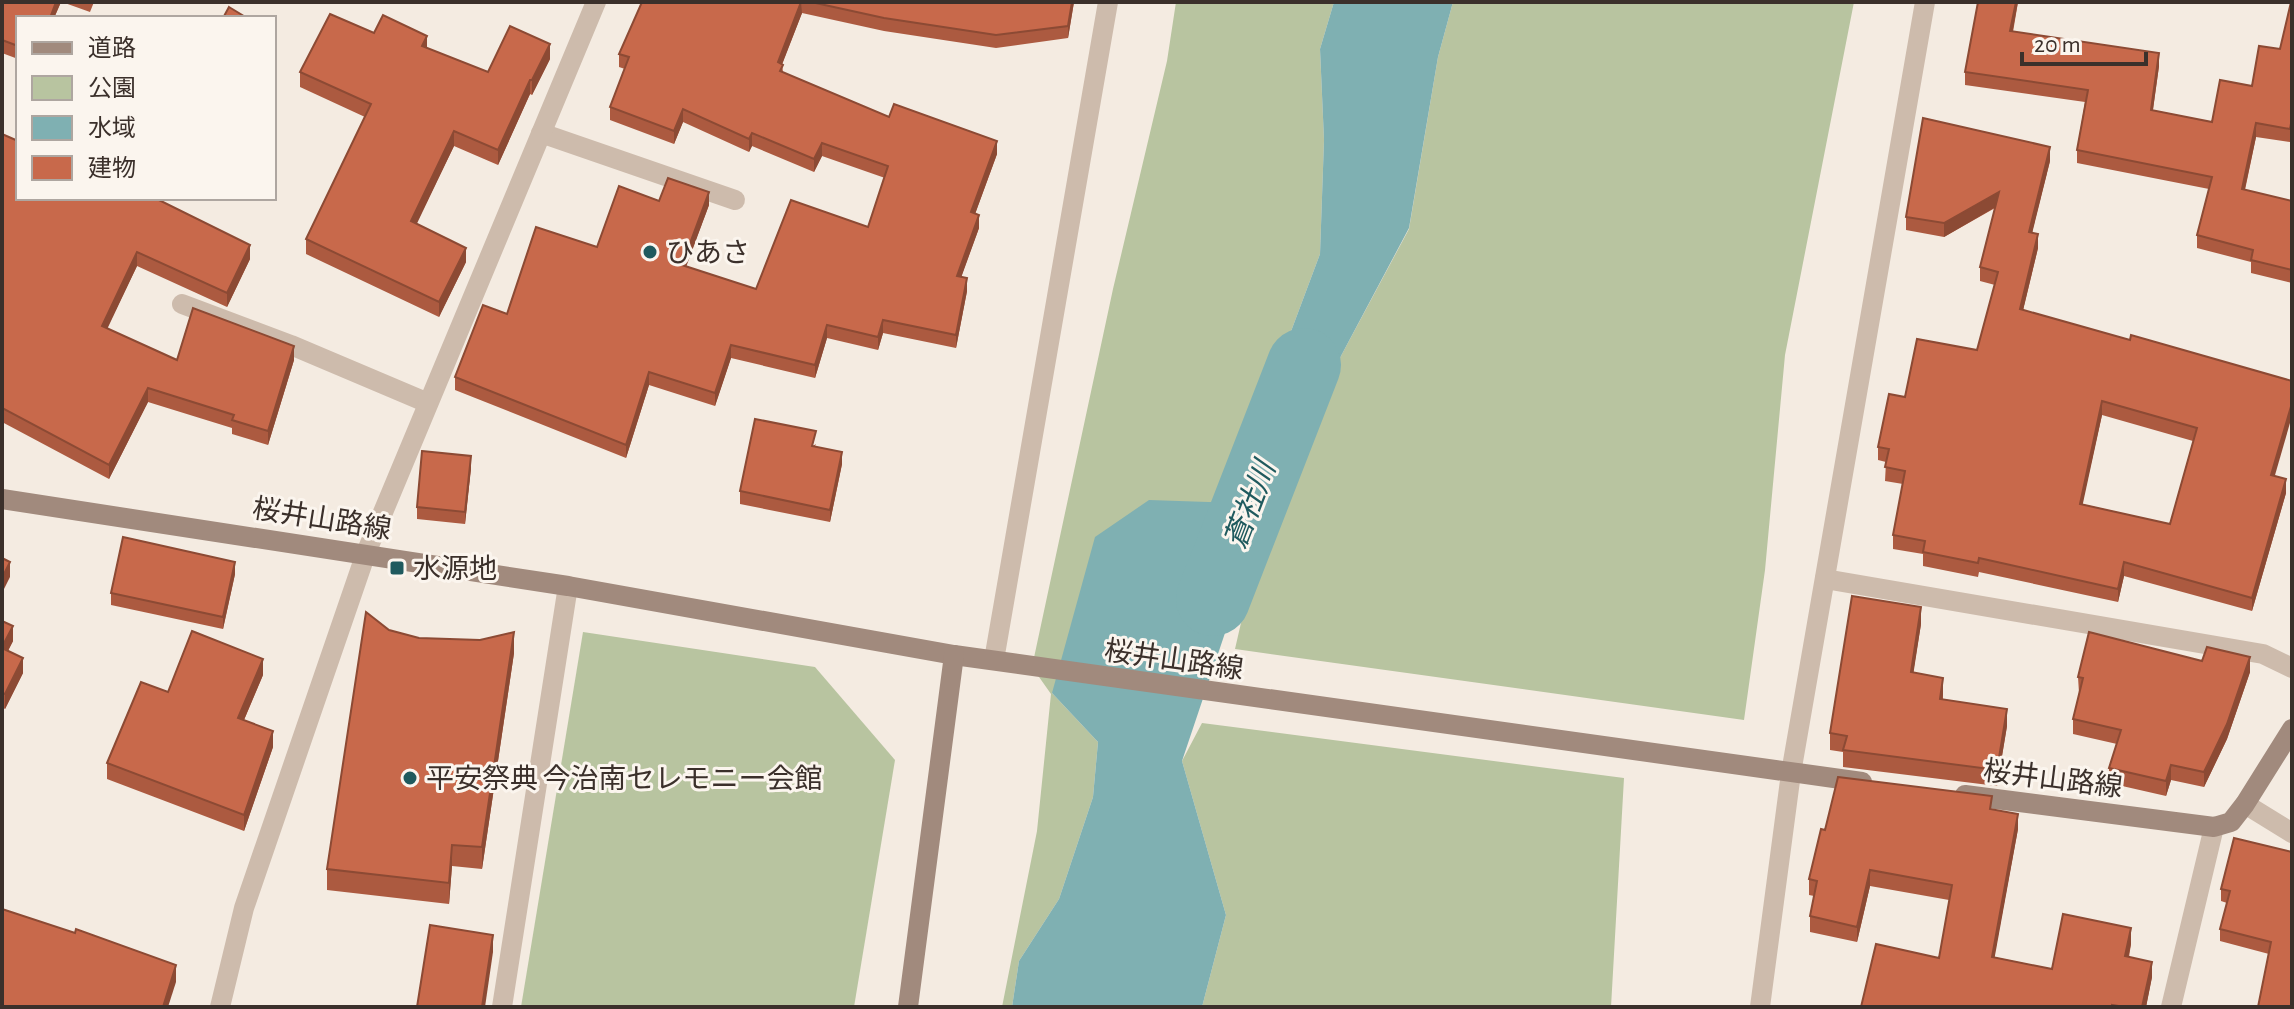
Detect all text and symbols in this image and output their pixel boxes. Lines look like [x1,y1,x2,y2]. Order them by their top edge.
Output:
legend [16,16,276,200]
scale bar [2022,16,2146,66]
text: 20 m [2034,33,2081,57]
text: 道路 [88,35,136,61]
text: 公園 [88,76,136,101]
text: 水域 [88,115,136,141]
text: 建物 [88,156,136,181]
place label: ひあさ [666,239,750,268]
marker: ひあさ [641,243,659,261]
water label: 蒼社川 [1219,454,1282,553]
street label: 桜井山路線 [250,493,393,545]
place label: 水源地 [413,554,497,584]
marker: 水源地 [388,559,406,577]
street label: 桜井山路線 [1102,635,1245,685]
street label: 桜井山路線 [1982,756,2124,802]
place label: 平安祭典 今治南セレモニー会館 [426,764,823,794]
marker: 平安祭典 今治南セレモニー会館 [401,769,419,787]

